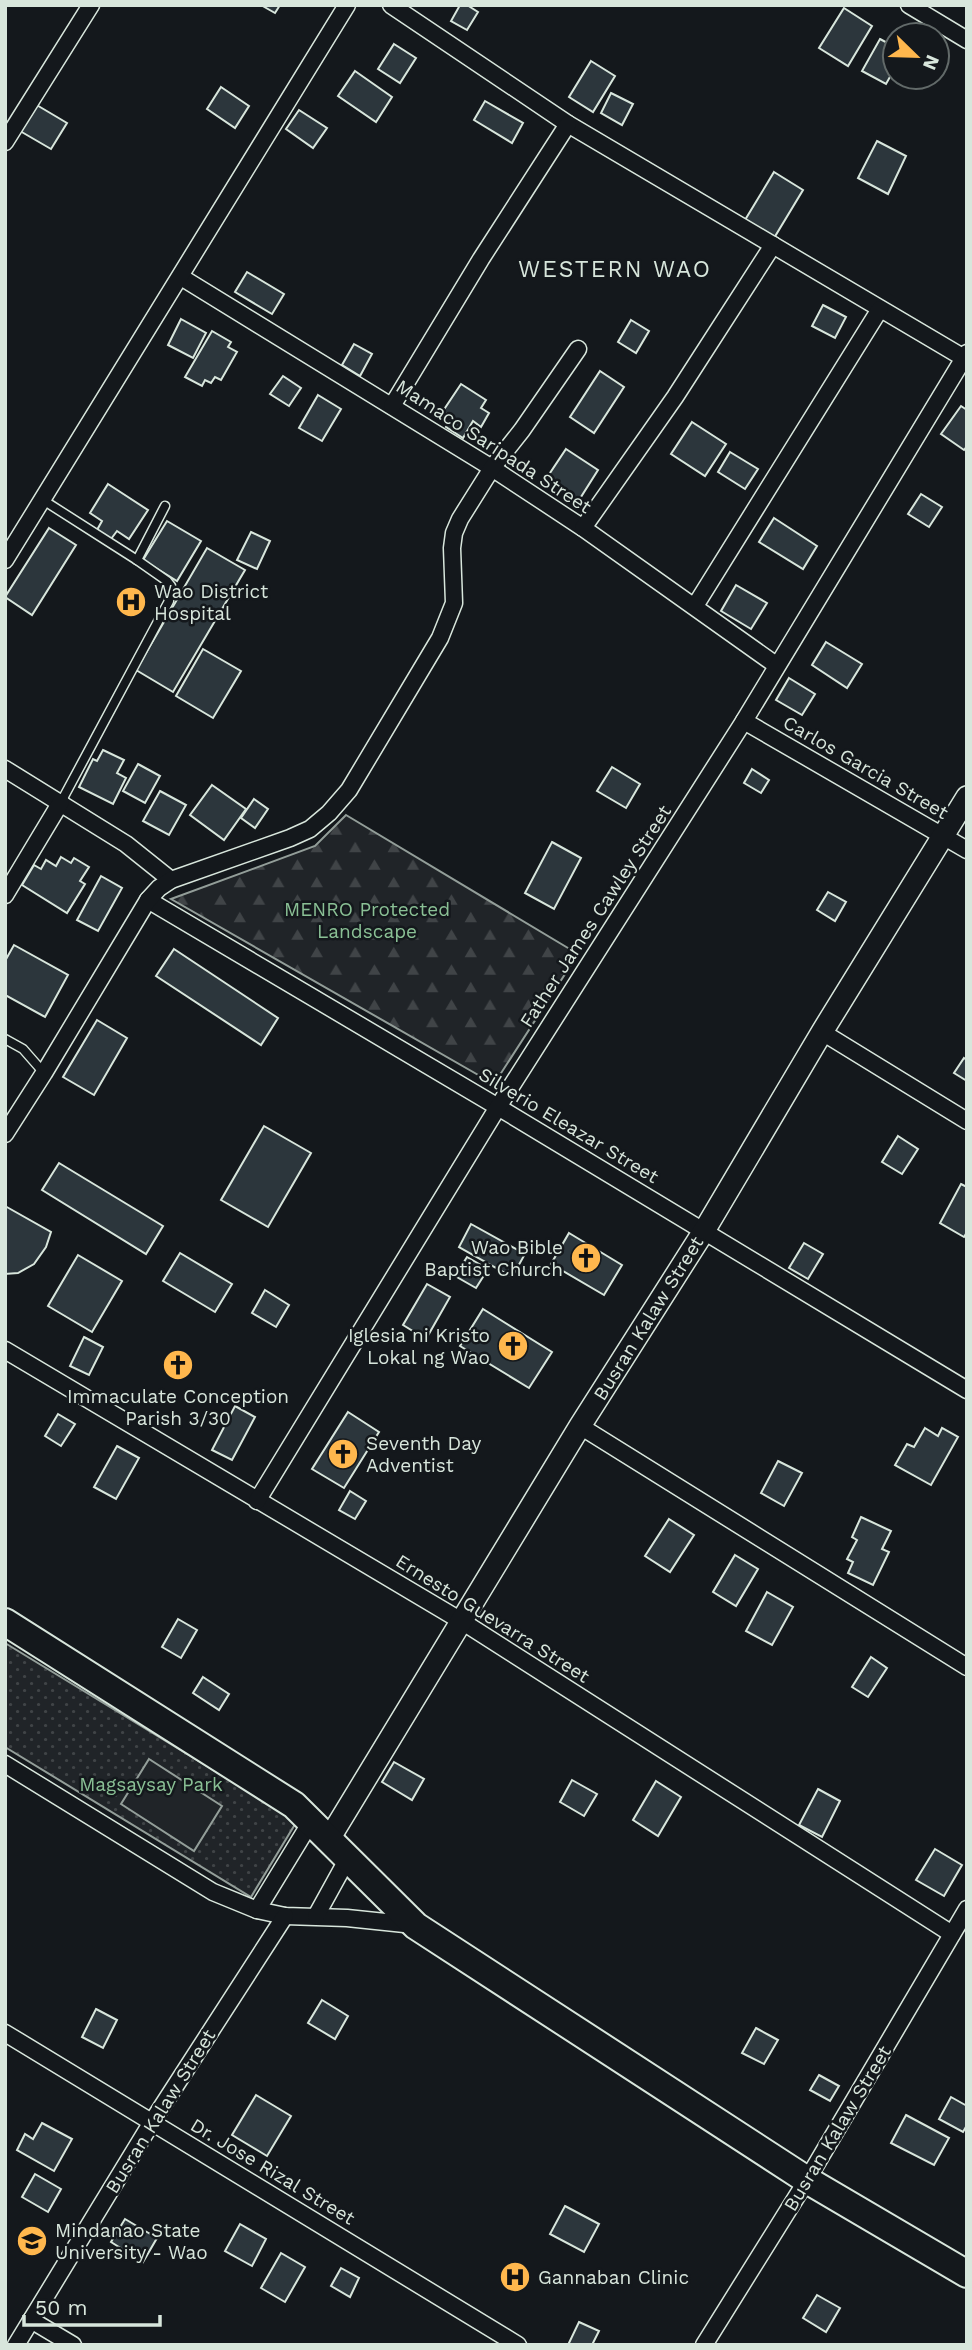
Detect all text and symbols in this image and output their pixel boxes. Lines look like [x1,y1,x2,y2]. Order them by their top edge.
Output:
north arrow [881,21,951,91]
text: N [918,51,945,73]
district label: WESTERN WAO [518,256,712,283]
street label: Mamaco Saripada Street [392,375,596,518]
place label: Wao District Hospital [154,580,268,625]
hospital icon: Wao District Hospital [114,585,148,619]
street label: Carlos Garcia Street [779,711,952,824]
street label: Father James Cawley Street [515,801,676,1032]
park label: MENRO Protected Landscape [284,898,450,943]
street label: Silverio Eleazar Street [475,1063,663,1188]
street label: Busran Kalaw Street [589,1232,708,1405]
place label: Wao Bible Baptist Church [424,1236,563,1281]
church icon: Wao Bible Baptist Church [569,1241,603,1275]
place label: Iglesia ni Kristo Lokal ng Wao [348,1324,490,1369]
church icon: Iglesia ni Kristo Lokal ng Wao [496,1329,530,1363]
church icon: Immaculate Conception Parish 3/30 [161,1348,195,1382]
place label: Immaculate Conception Parish 3/30 [67,1385,289,1430]
place label: Seventh Day Adventist [366,1432,481,1477]
church icon: Seventh Day Adventist [326,1437,360,1471]
street label: Ernesto Guevarra Street [392,1549,594,1688]
park label: Magsaysay Park [79,1773,223,1796]
street label: Busran Kalaw Street [101,2025,220,2198]
street label: Busran Kalaw Street [779,2041,896,2215]
street label: Dr. Jose Rizal Street [186,2113,359,2230]
place label: Mindanao State University - Wao [55,2219,208,2264]
school or university icon: Mindanao State University - Wao [15,2224,49,2258]
hospital icon: Gannaban Clinic [498,2260,532,2294]
place label: Gannaban Clinic [538,2266,689,2289]
scale bar [24,2284,161,2328]
text: 50 m [35,2295,87,2320]

